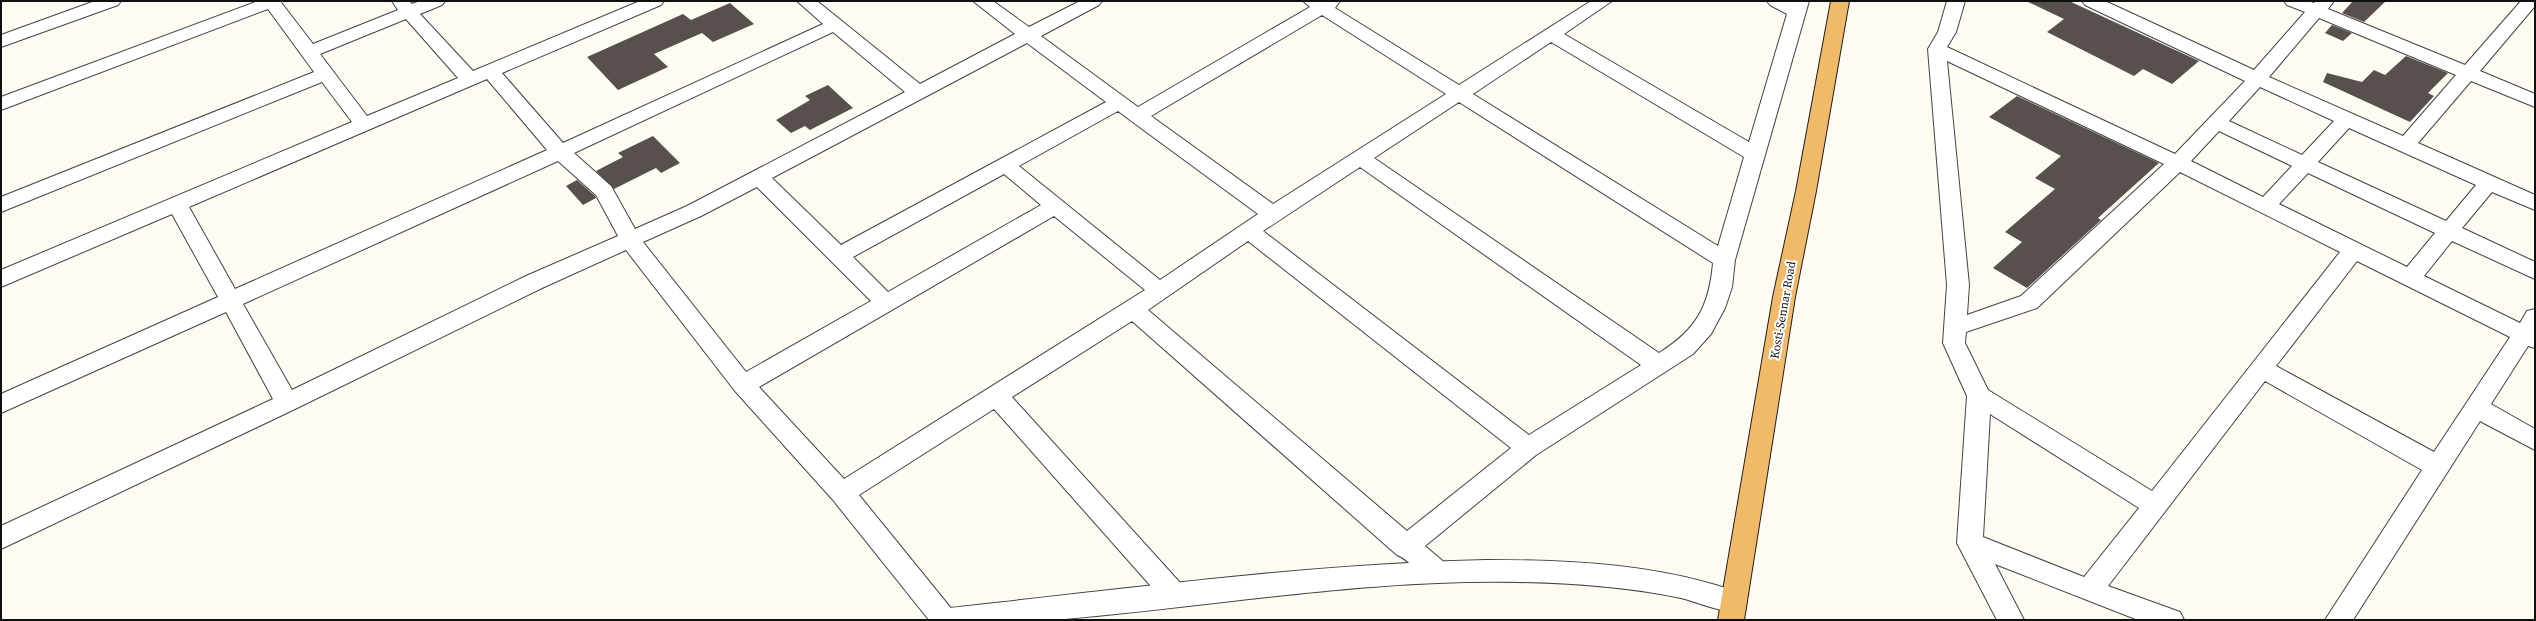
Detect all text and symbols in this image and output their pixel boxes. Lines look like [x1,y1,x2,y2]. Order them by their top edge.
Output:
street label: Kosti-Sennar Road [1767,260,1799,360]

